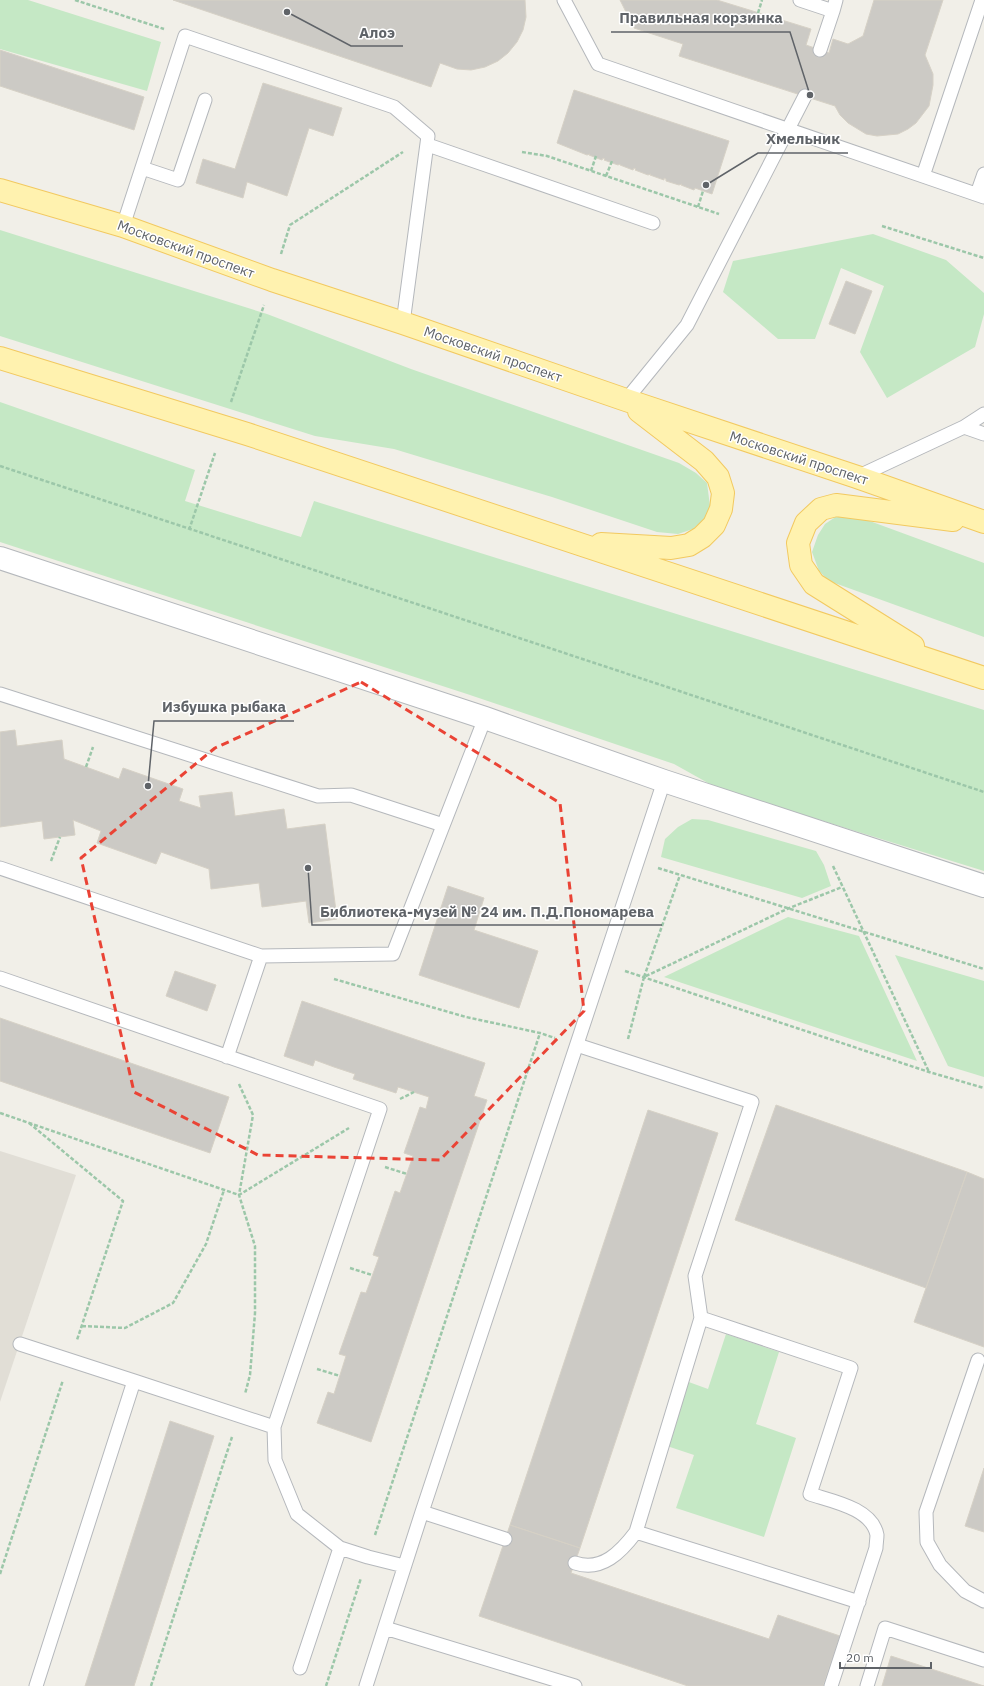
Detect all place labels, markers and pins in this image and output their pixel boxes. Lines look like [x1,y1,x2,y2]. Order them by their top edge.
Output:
callout: Правильная корзинка [611,5,790,32]
callout: Алоэ [351,19,403,46]
callout: Хмельник [758,126,848,153]
callout: Избушка рыбака [154,694,294,721]
callout: Библиотека-музей № 24 им. П.Д.Пономарева [312,898,662,925]

